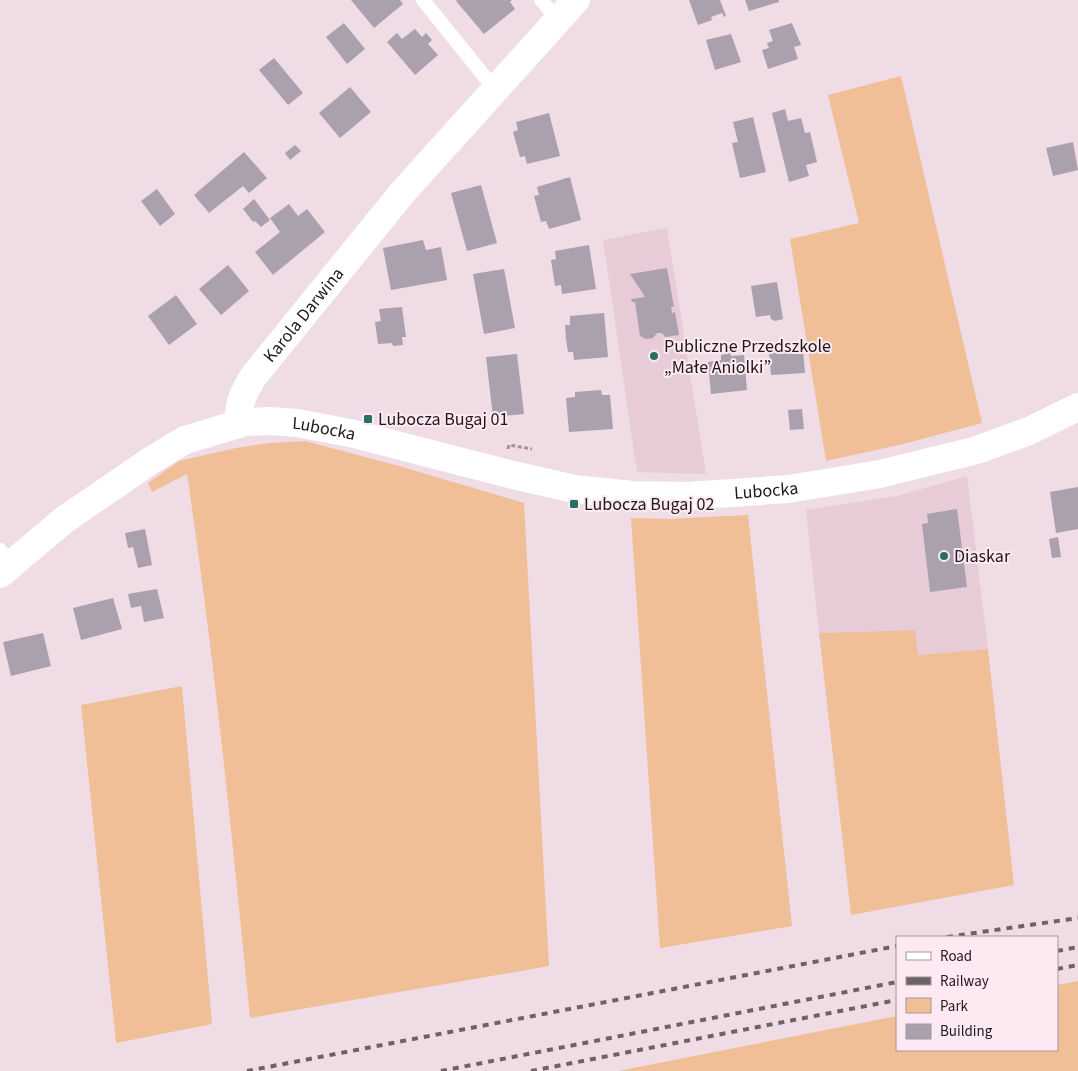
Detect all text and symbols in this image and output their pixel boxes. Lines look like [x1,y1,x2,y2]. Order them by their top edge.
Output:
street label: Karola Darwina [257,262,349,368]
place label: Publiczne Przedszkole „Małe Aniolki” [664,334,831,380]
marker: Publiczne Przedszkole „Małe Aniolki” [648,350,660,362]
place label: Lubocza Bugaj 01 [378,407,508,432]
street label: Lubocka [291,410,358,446]
marker: Lubocza Bugaj 01 [362,413,374,425]
street label: Lubocka [733,475,800,505]
place label: Lubocza Bugaj 02 [584,492,714,517]
marker: Lubocza Bugaj 02 [568,498,580,510]
place label: Diaskar [954,544,1011,569]
marker: Diaskar [938,550,950,562]
legend [896,936,1058,1051]
text: Road [940,946,972,967]
text: Railway [940,971,989,992]
text: Park [940,996,969,1017]
text: Building [940,1021,993,1042]

